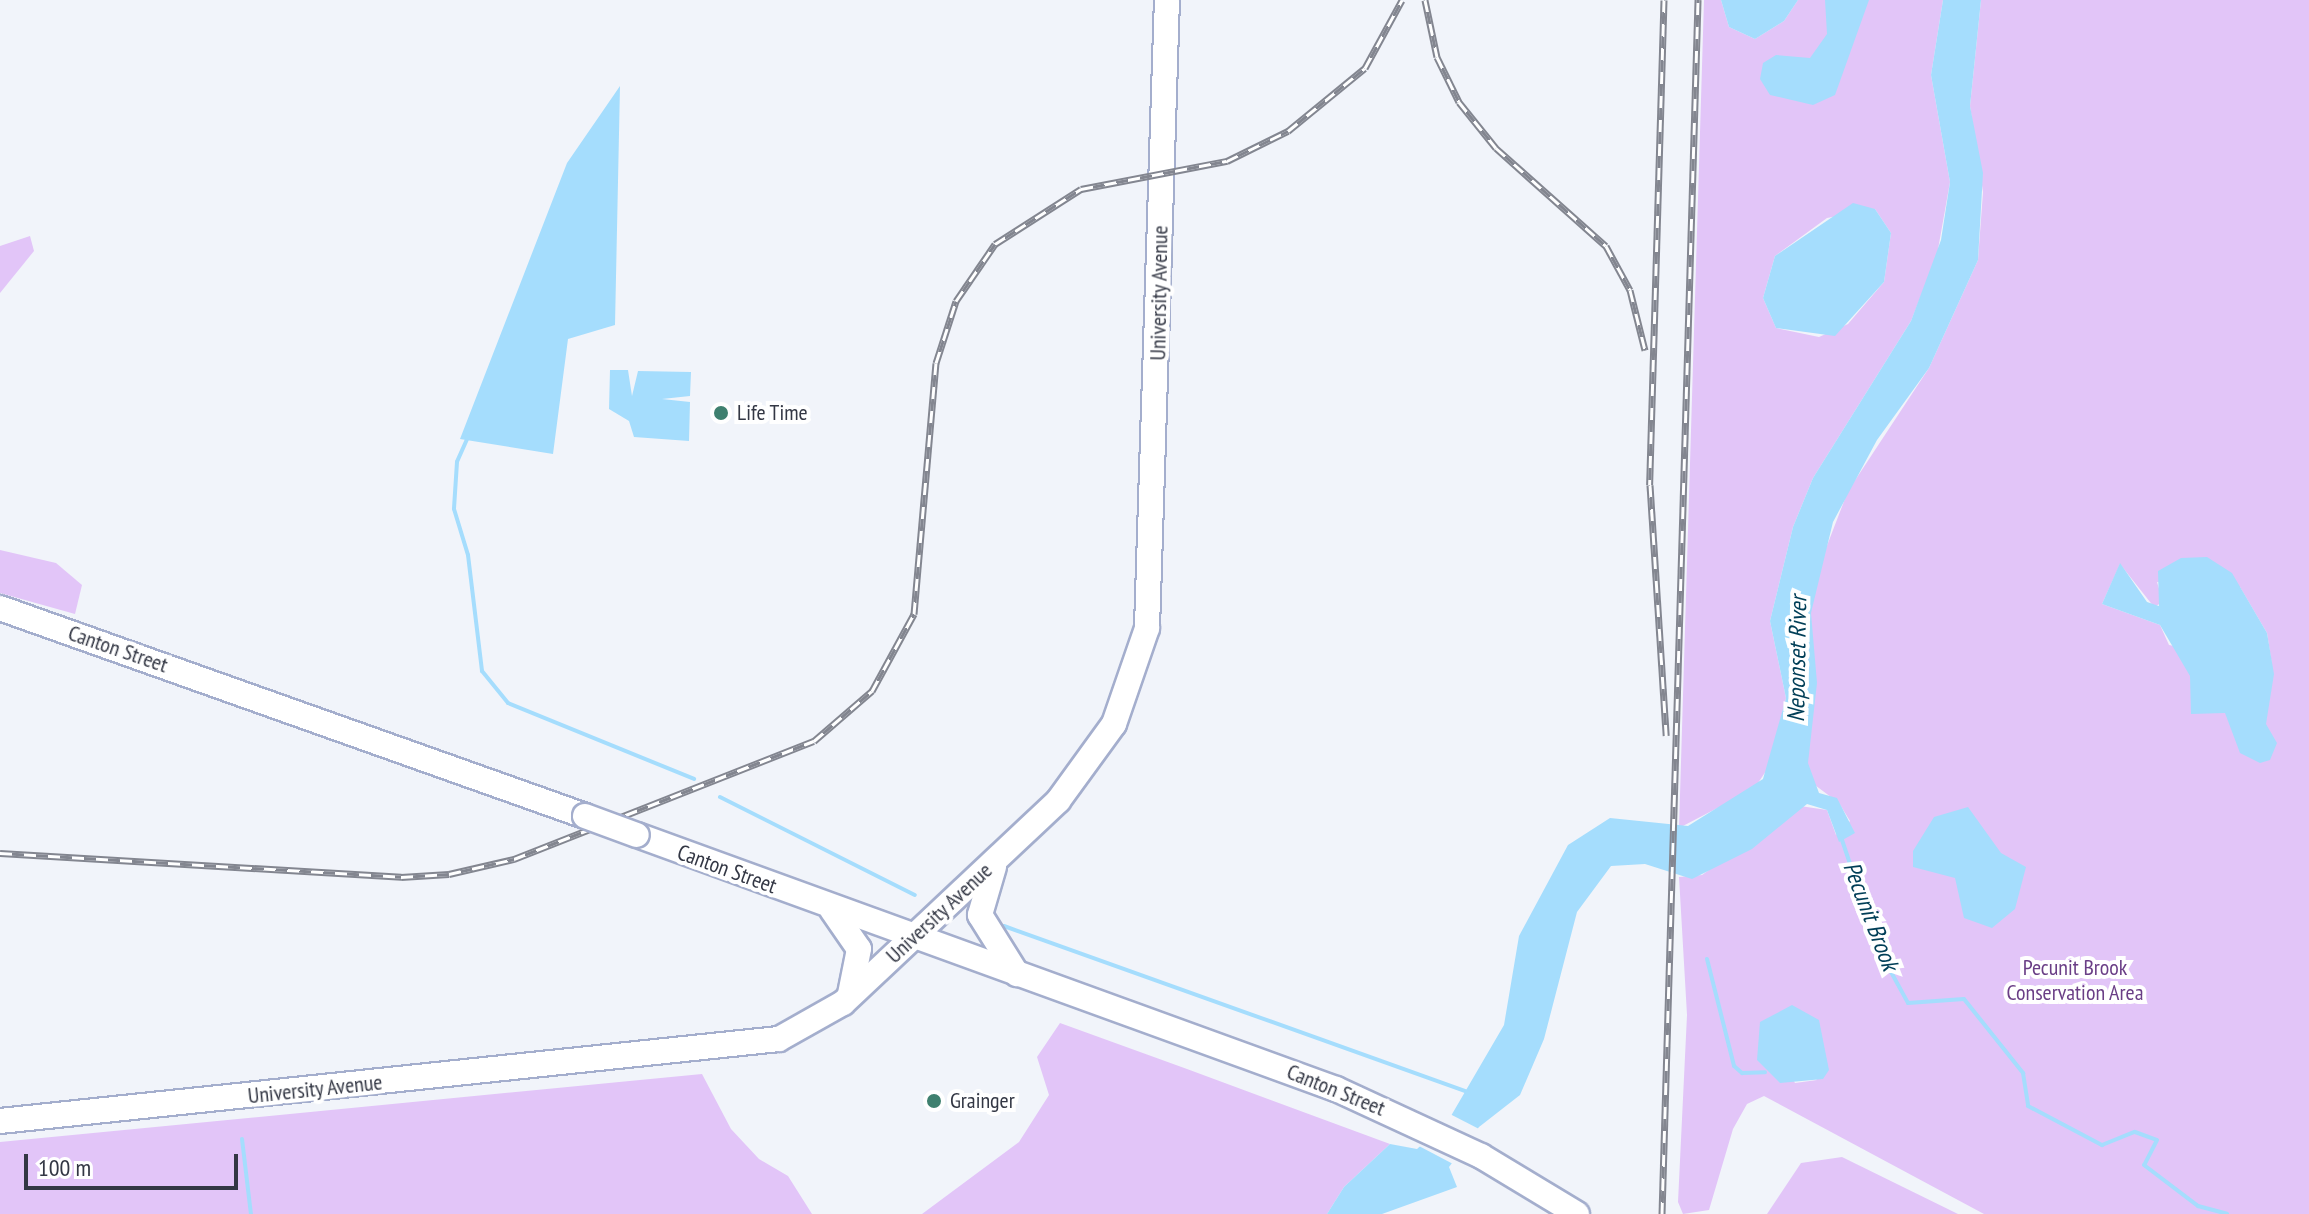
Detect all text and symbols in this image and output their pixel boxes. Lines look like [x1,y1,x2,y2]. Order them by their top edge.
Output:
street label: University Avenue [1145,225,1173,361]
place label: Life Time [737,400,808,426]
marker: Life Time [712,404,730,422]
water label: Neponset River [1781,596,1813,722]
street label: Canton Street [65,620,171,678]
street label: Canton Street [674,839,780,899]
street label: University Avenue [880,857,998,969]
water label: Pecunit Brook [1837,858,1905,974]
park label: Pecunit Brook Conservation Area [2006,954,2144,1006]
street label: Canton Street [1283,1058,1389,1122]
street label: University Avenue [246,1069,384,1109]
place label: Grainger [950,1088,1015,1114]
marker: Grainger [925,1092,943,1110]
scale bar [28,1138,242,1188]
text: 100 m [38,1152,91,1183]

